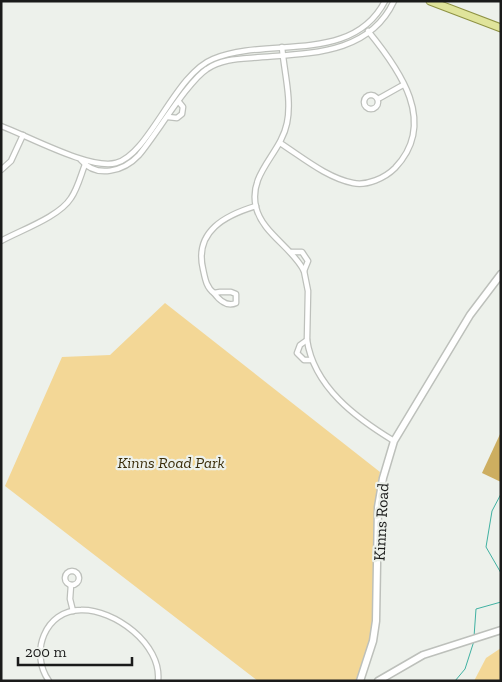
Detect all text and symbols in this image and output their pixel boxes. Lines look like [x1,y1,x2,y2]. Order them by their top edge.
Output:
park label: Kinns Road Park [117,453,225,472]
street label: Kinns Road [369,482,393,562]
scale bar [18,634,131,666]
text: 200 m [25,643,66,661]

